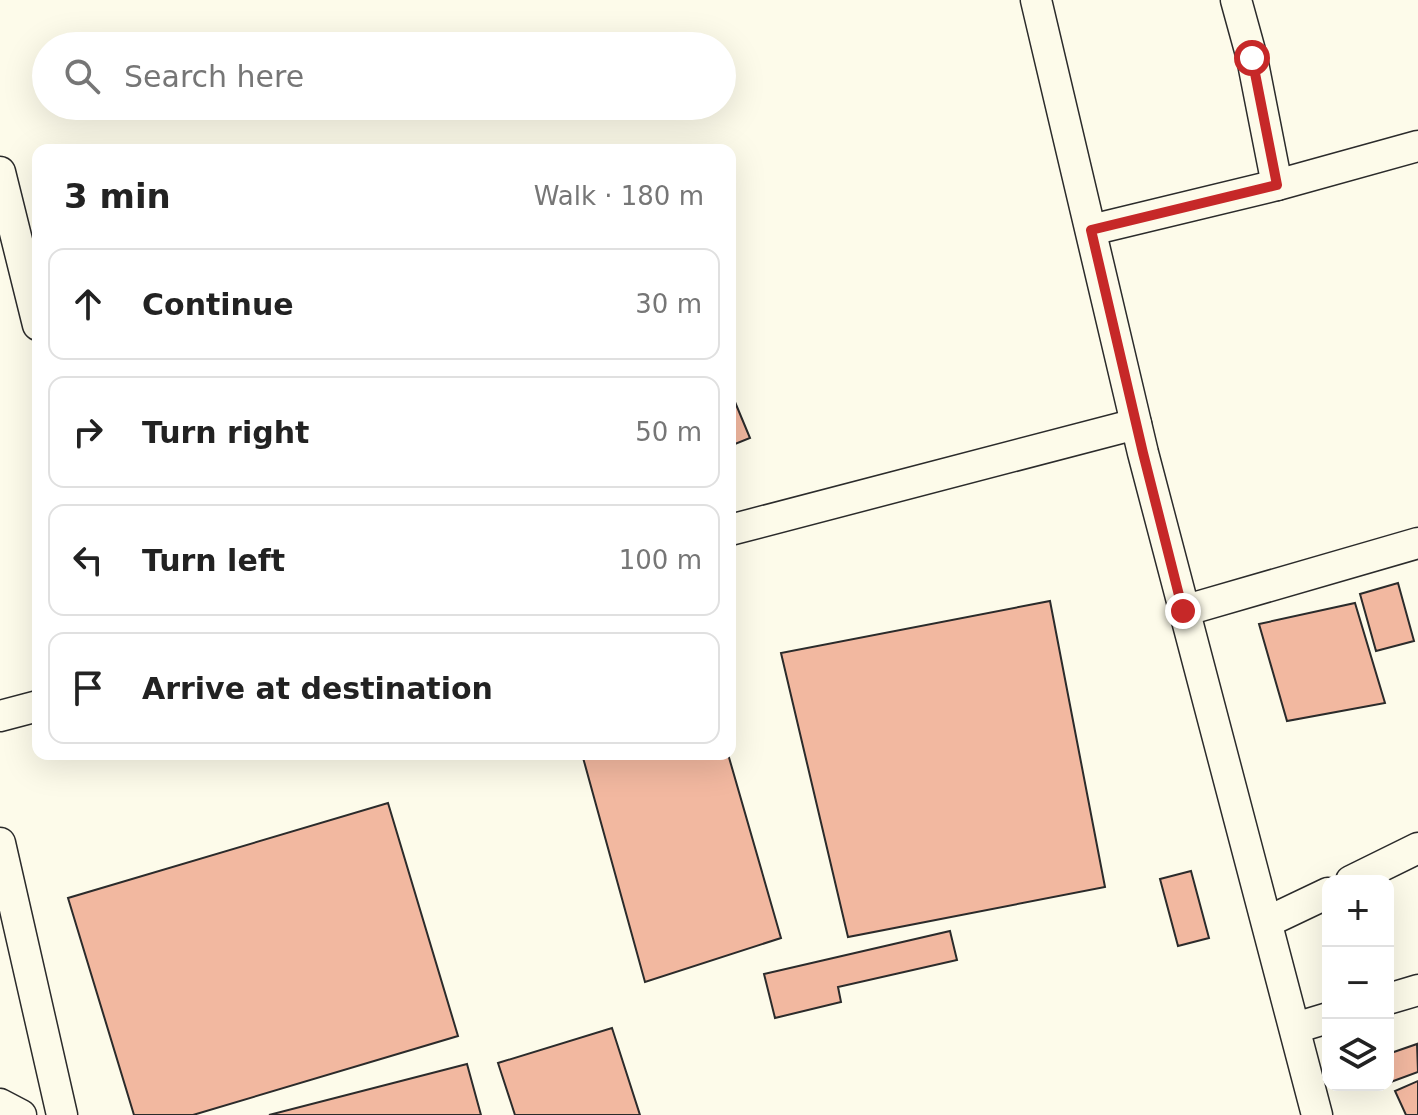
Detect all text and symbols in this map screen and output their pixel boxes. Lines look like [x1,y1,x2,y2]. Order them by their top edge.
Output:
search box [32,32,736,120]
route start [1234,40,1270,76]
icon: search [60,54,104,98]
text: Search here [124,59,304,94]
text: 3 min [64,176,171,216]
text: Walk · 180 m [534,181,704,211]
icon: ahead [66,282,110,326]
text: Continue [142,287,294,322]
text: 30 m [635,289,702,319]
icon: right [66,410,110,454]
text: Turn right [142,415,309,450]
text: 50 m [635,417,702,447]
icon: left [66,538,110,582]
text: Turn left [142,543,285,578]
text: 100 m [619,545,702,575]
route end [1165,593,1201,629]
icon: arrive [66,666,110,710]
text: Arrive at destination [142,671,493,706]
map controls [1322,875,1394,1091]
button: + [1322,875,1394,947]
button: − [1322,947,1394,1019]
button: layers [1322,1019,1394,1091]

